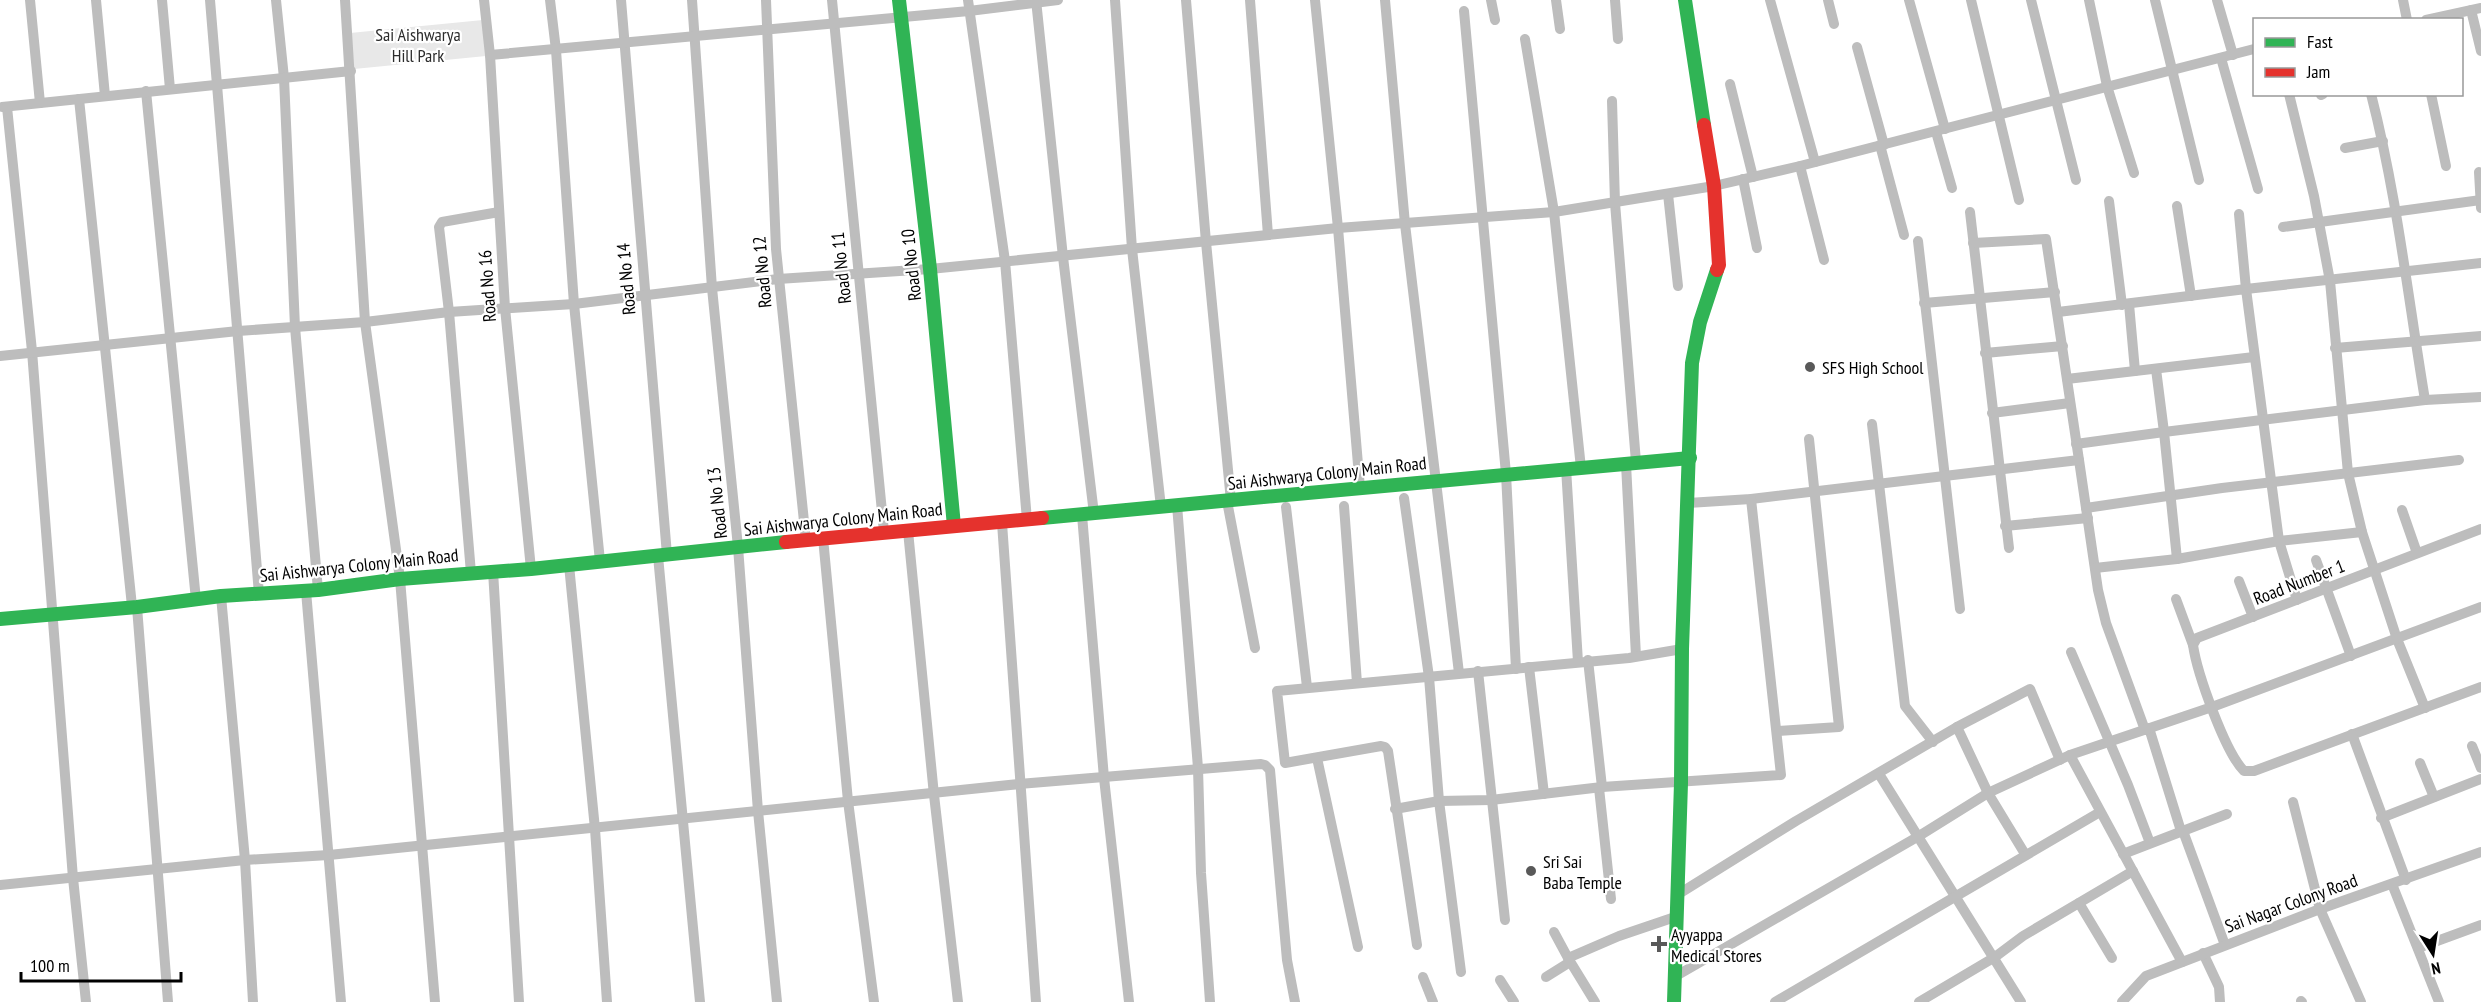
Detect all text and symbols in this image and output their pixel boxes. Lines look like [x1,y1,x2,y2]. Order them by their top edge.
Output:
legend [2253,18,2463,96]
park label: Sai Aishwarya Hill Park [375,23,461,67]
text: Fast [2307,30,2333,53]
text: Jam [2306,60,2330,83]
street label: Road No 10 [896,228,926,302]
street label: Road No 11 [826,231,856,305]
street label: Road No 12 [747,235,777,309]
street label: Road No 14 [611,242,641,316]
street label: Road No 16 [473,249,501,323]
place label: SFS High School [1822,356,1924,379]
marker: SFS High School [1803,360,1817,374]
street label: Sai Aishwarya Colony Main Road [1227,451,1427,495]
street label: Road No 13 [702,466,732,540]
street label: Sai Aishwarya Colony Main Road [743,497,943,541]
street label: Sai Aishwarya Colony Main Road [259,543,459,587]
street label: Road Number 1 [2250,554,2348,610]
place label: Sri Sai Baba Temple [1543,850,1622,894]
marker: Sri Sai Baba Temple [1524,864,1538,878]
street label: Sai Nagar Colony Road [2222,868,2360,938]
place label: Ayyappa Medical Stores [1671,923,1762,967]
north arrow [2403,924,2463,984]
marker: Ayyappa Medical Stores [1652,937,1666,951]
scale bar [21,945,182,983]
text: 100 m [30,954,70,977]
text: N [2430,958,2442,979]

